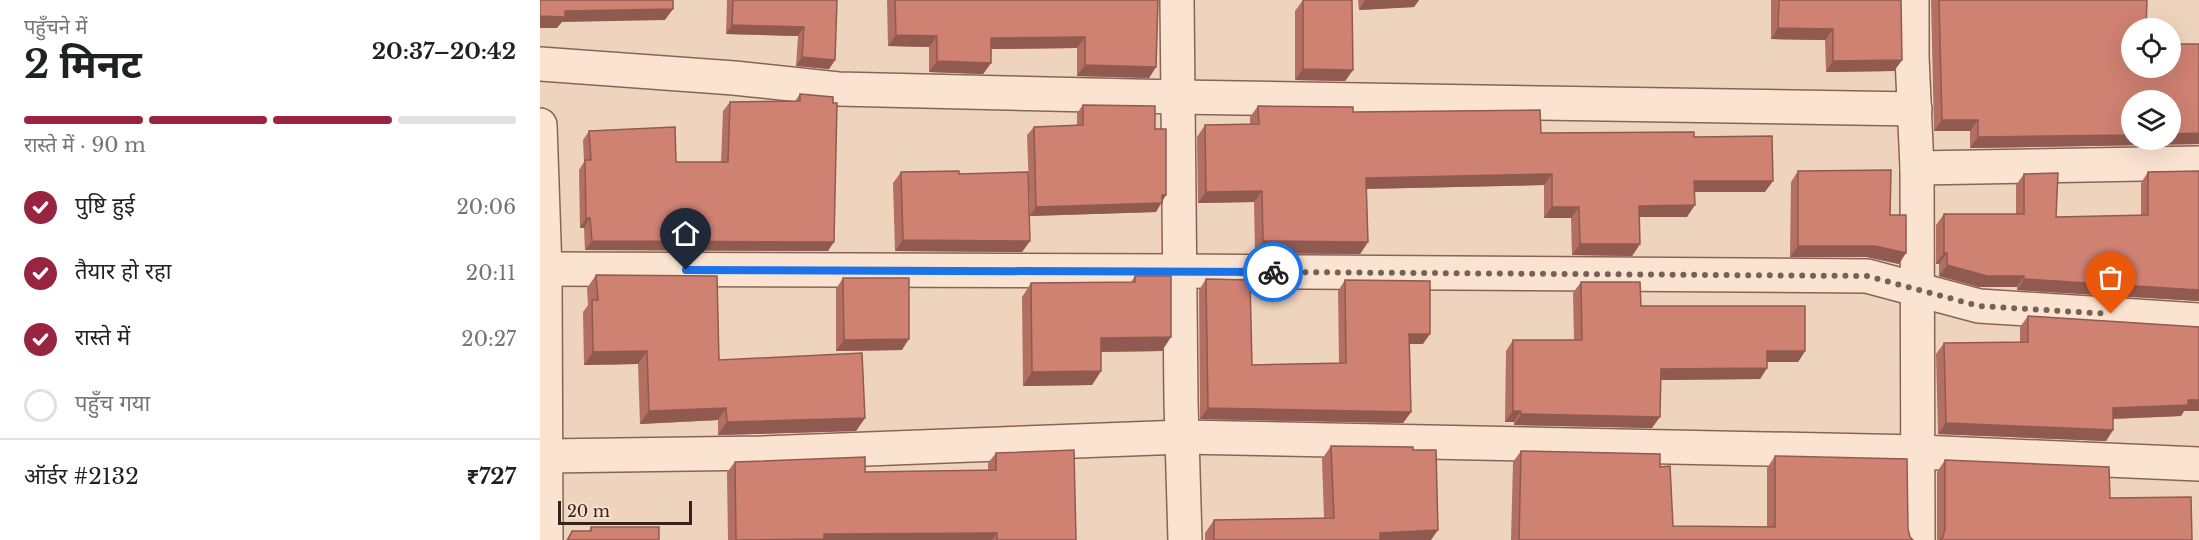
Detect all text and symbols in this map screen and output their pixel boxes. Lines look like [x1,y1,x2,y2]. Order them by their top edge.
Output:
text: पहुँचने में [24,15,87,39]
map controls [2121,18,2181,150]
button: locate [2121,18,2181,78]
text: 20:37–20:42 [372,38,516,65]
text: 2 मिनट [24,40,142,89]
button: layers [2121,90,2181,150]
text: रास्ते में · 90 m [24,133,146,157]
icon: check [24,191,57,224]
text: पुष्टि हुई [75,192,135,219]
text: 20:06 [457,195,516,219]
pin [660,208,711,270]
icon: home [669,217,702,250]
courier [1243,242,1303,302]
pin [2085,252,2136,314]
icon: bike [1257,256,1290,289]
icon: check [24,257,57,290]
text: तैयार हो रहा [75,258,171,285]
text: 20:11 [466,261,516,285]
icon: bag [2094,261,2127,294]
icon: check [24,323,57,356]
text: रास्ते में [75,324,130,351]
text: 20:27 [461,327,516,351]
text: पहुँच गया [75,390,150,417]
text: ऑर्डर #2132 [24,463,139,490]
text: ₹727 [466,463,516,490]
scale bar [558,498,692,526]
text: 20 m [567,501,610,521]

